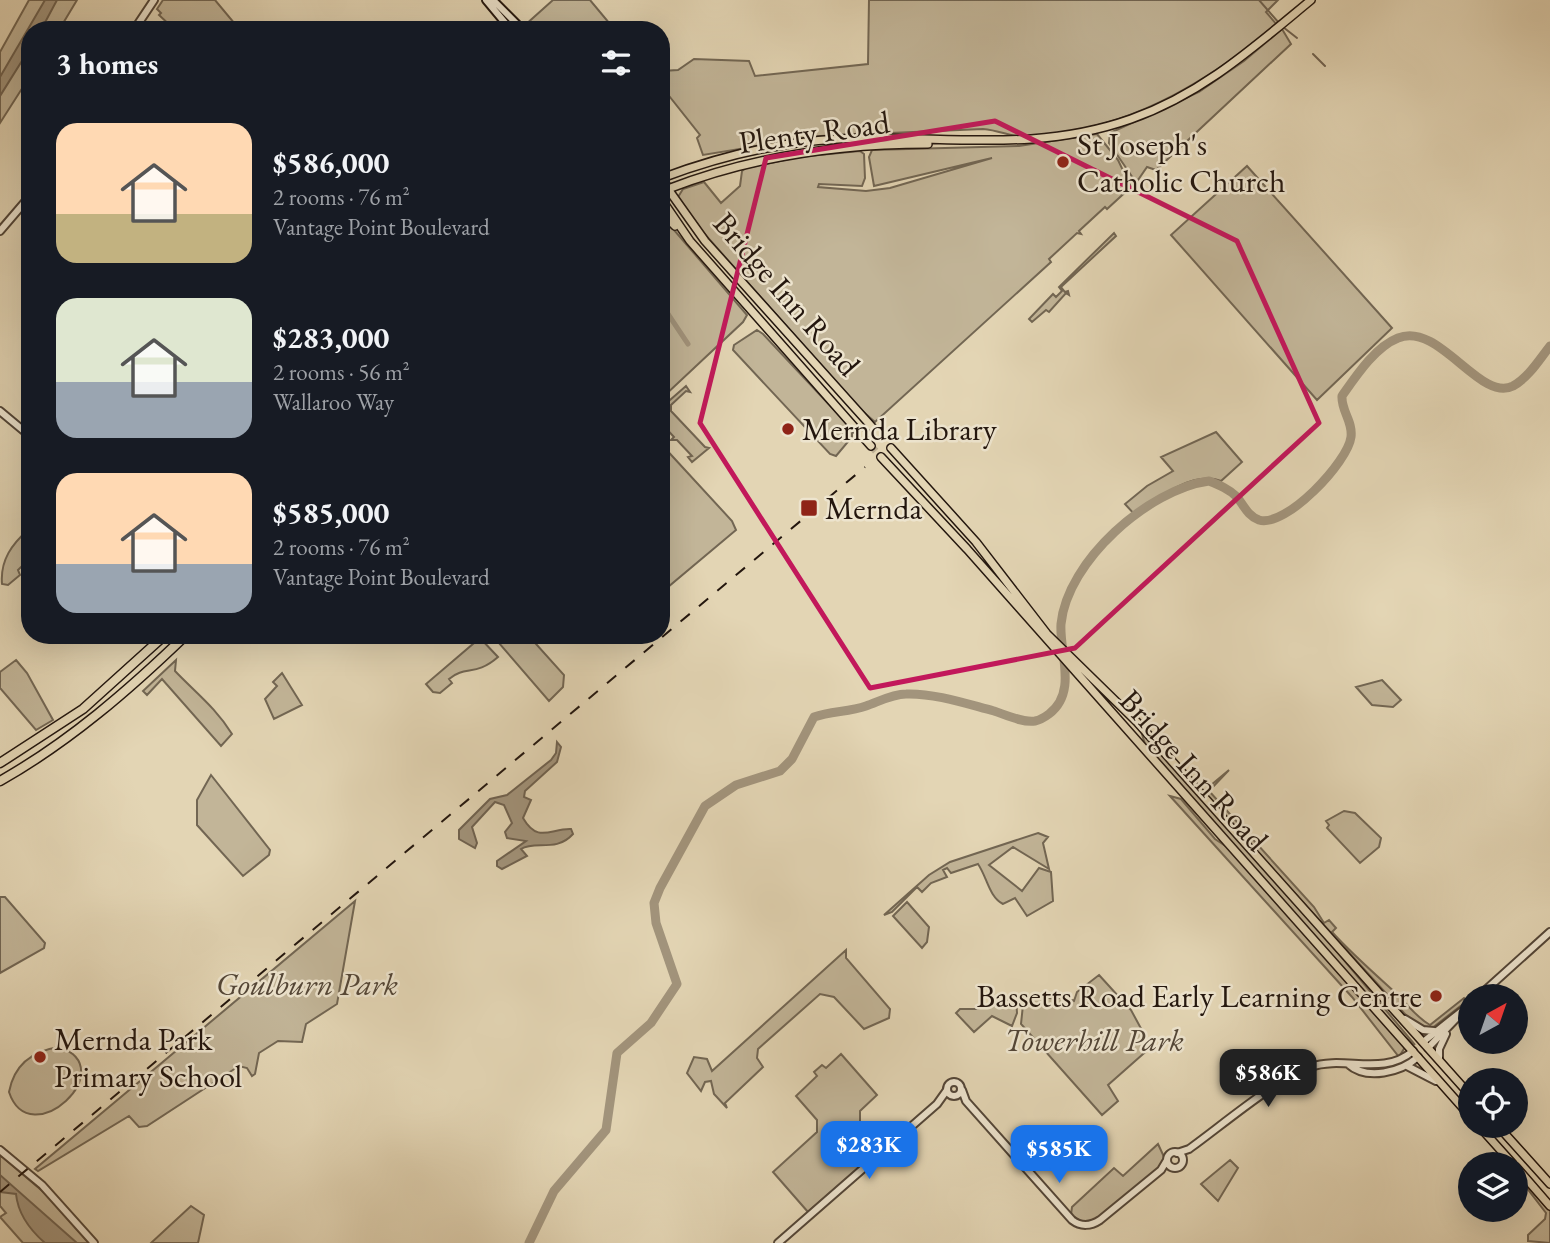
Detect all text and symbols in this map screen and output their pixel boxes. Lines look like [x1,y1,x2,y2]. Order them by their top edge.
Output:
text: 3 homes [56,44,158,83]
icon: filters [597,44,635,82]
street label: Plenty Road [736,101,893,163]
place label: St Joseph's Catholic Church [1077,123,1286,202]
text: $586,000 [273,143,389,182]
icon: home [112,151,196,235]
marker: St Joseph's Catholic Church [1055,154,1071,170]
text: 2 rooms · 76 m² [273,182,410,212]
street label: Bridge Inn Road [704,203,870,385]
text: Vantage Point Boulevard [273,212,490,242]
text: $283,000 [273,318,389,357]
icon: home [112,326,196,410]
text: 2 rooms · 56 m² [273,357,410,387]
text: Wallaroo Way [273,387,394,417]
place label: Mernda Library [802,408,998,450]
marker: Mernda Library [780,421,796,437]
place label: Mernda [825,487,922,529]
text: $585,000 [273,493,389,532]
marker: Mernda [799,498,819,518]
icon: home [112,501,196,585]
text: 2 rooms · 76 m² [273,532,410,562]
text: Vantage Point Boulevard [273,562,490,592]
street label: Bridge Inn Road [1110,680,1279,861]
park label: Goulburn Park [216,963,399,1005]
place label: Bassetts Road Early Learning Centre [976,975,1422,1017]
north arrow [1458,984,1528,1054]
map controls [1458,984,1528,1222]
marker: Bassetts Road Early Learning Centre [1428,988,1444,1004]
place label: Mernda Park Primary School [54,1018,243,1097]
park label: Towerhill Park [1004,1019,1184,1061]
marker: Mernda Park Primary School [32,1049,48,1065]
pin: $586K [1219,1050,1317,1109]
text: $586K [1236,1057,1300,1087]
button: locate [1458,1068,1528,1138]
pin: $283K [820,1122,918,1181]
pin: $585K [1010,1126,1108,1185]
text: $283K [837,1129,901,1159]
text: $585K [1027,1133,1091,1163]
button: layers [1458,1152,1528,1222]

